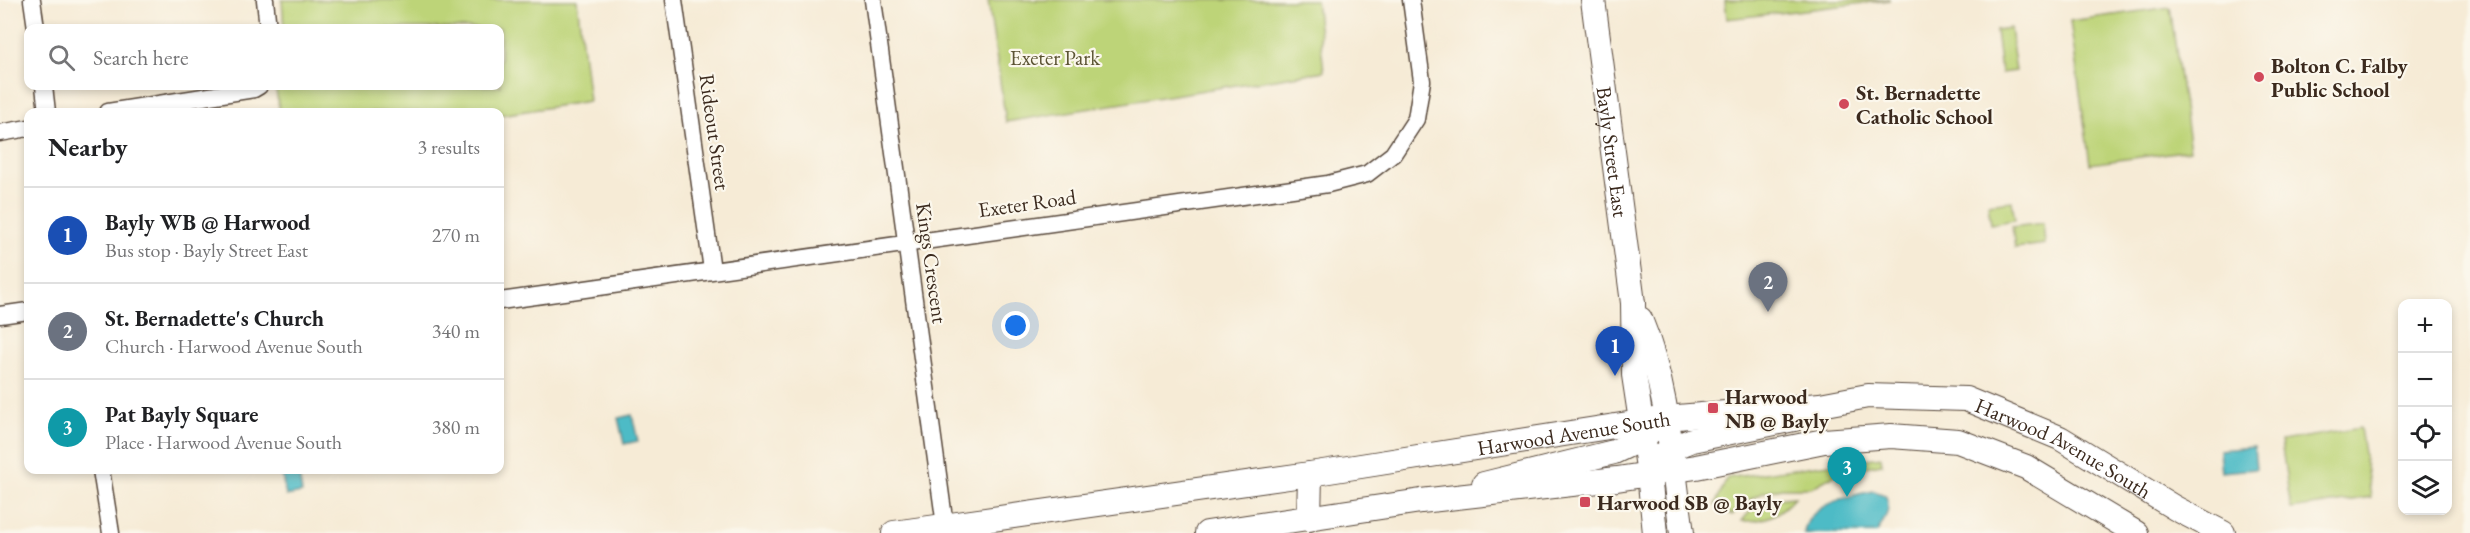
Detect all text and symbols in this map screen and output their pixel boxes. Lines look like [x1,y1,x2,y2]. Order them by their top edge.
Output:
search box [24,24,504,90]
icon: search [45,41,78,74]
text: Search here [93,43,188,72]
park label: Exeter Park [1010,44,1101,71]
place label: Bolton C. Falby Public School [2271,52,2409,103]
marker: Bolton C. Falby Public School [2252,70,2266,84]
street label: Rideout Street [693,72,737,192]
place label: St. Bernadette Catholic School [1856,79,1993,130]
street label: Bayly Street East [1591,85,1635,219]
marker: St. Bernadette Catholic School [1837,97,1851,111]
text: Nearby [48,130,128,164]
text: 3 results [417,134,480,160]
street label: Exeter Road [976,183,1078,223]
street label: Kings Crescent [910,201,954,325]
text: Bayly WB @ Harwood [105,208,311,237]
text: 1 [62,222,73,248]
text: 270 m [432,222,480,248]
text: Bus stop · Bayly Street East [105,237,308,263]
pin: 2 [1748,262,1788,312]
map controls [2398,299,2452,515]
button: + [2398,299,2452,353]
text: St. Bernadette's Church [105,304,324,333]
your location [1001,311,1030,340]
text: 2 [62,318,73,344]
text: 340 m [432,318,480,344]
pin: 1 [1596,326,1634,376]
text: Church · Harwood Avenue South [105,333,363,359]
button: − [2398,353,2452,407]
place label: Harwood NB @ Bayly [1725,383,1830,434]
street label: Harwood Avenue South [1971,391,2157,504]
text: Pat Bayly Square [105,400,258,429]
marker: Harwood NB @ Bayly [1706,401,1720,415]
street label: Harwood Avenue South [1475,404,1672,461]
button: locate [2398,407,2452,461]
text: 3 [62,414,73,440]
text: 380 m [432,414,480,440]
text: Place · Harwood Avenue South [105,429,342,455]
pin: 3 [1828,448,1866,497]
button: layers [2398,461,2452,515]
place label: Harwood SB @ Bayly [1597,489,1783,516]
marker: Harwood SB @ Bayly [1578,495,1592,509]

